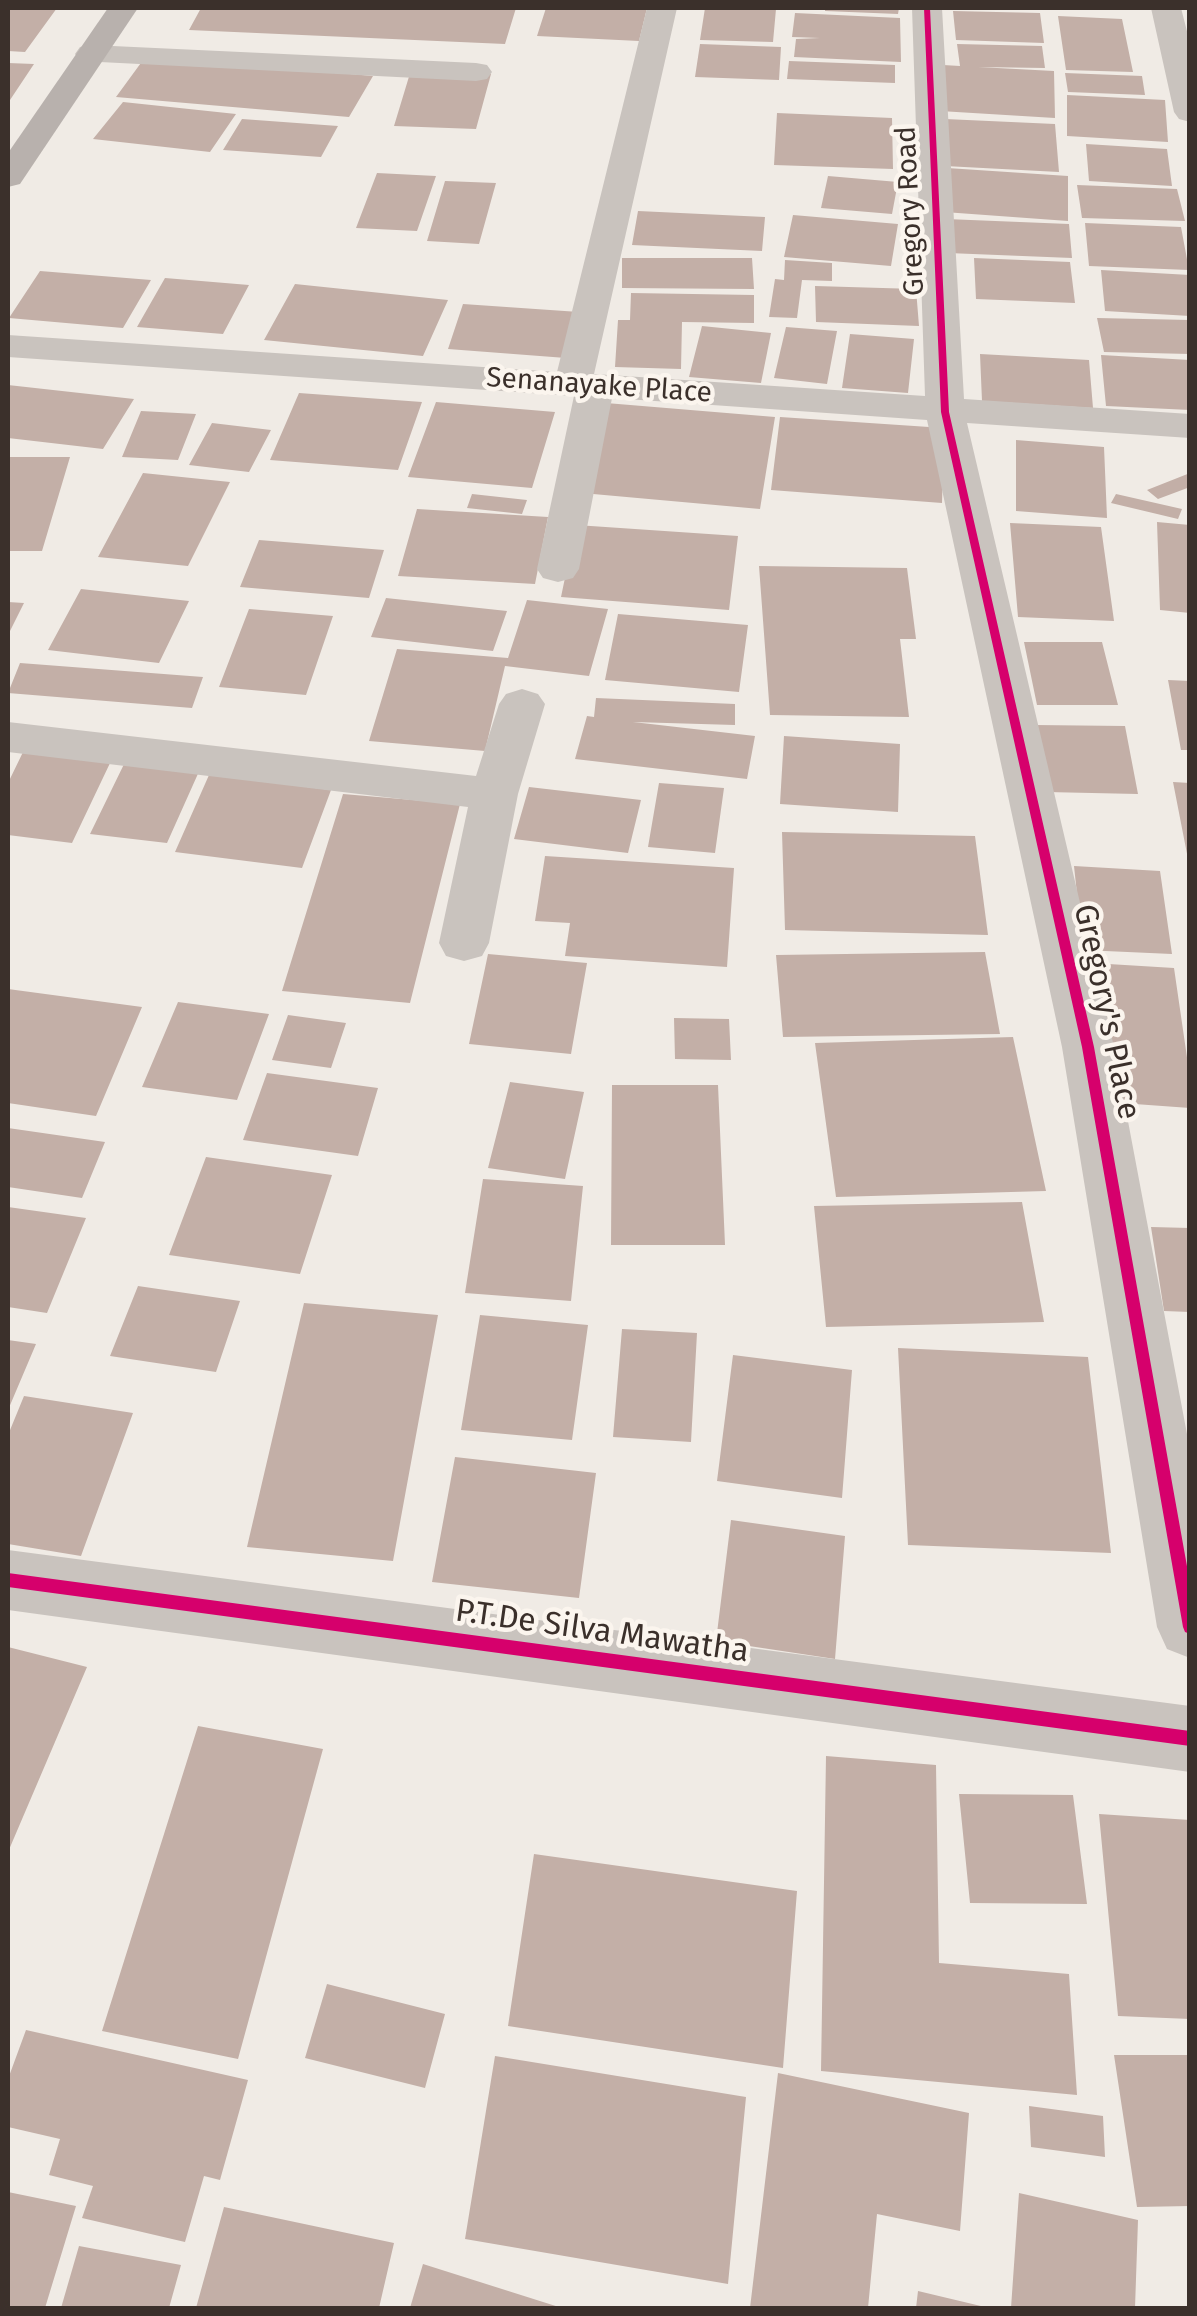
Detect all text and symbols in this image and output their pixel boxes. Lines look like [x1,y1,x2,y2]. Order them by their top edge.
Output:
street label: Gregory Road [890,125,932,297]
street label: Senanayake Place [485,361,713,411]
street label: Gregory's Place [1064,901,1148,1123]
street label: P.T.De Silva Mawatha [453,1592,751,1672]

